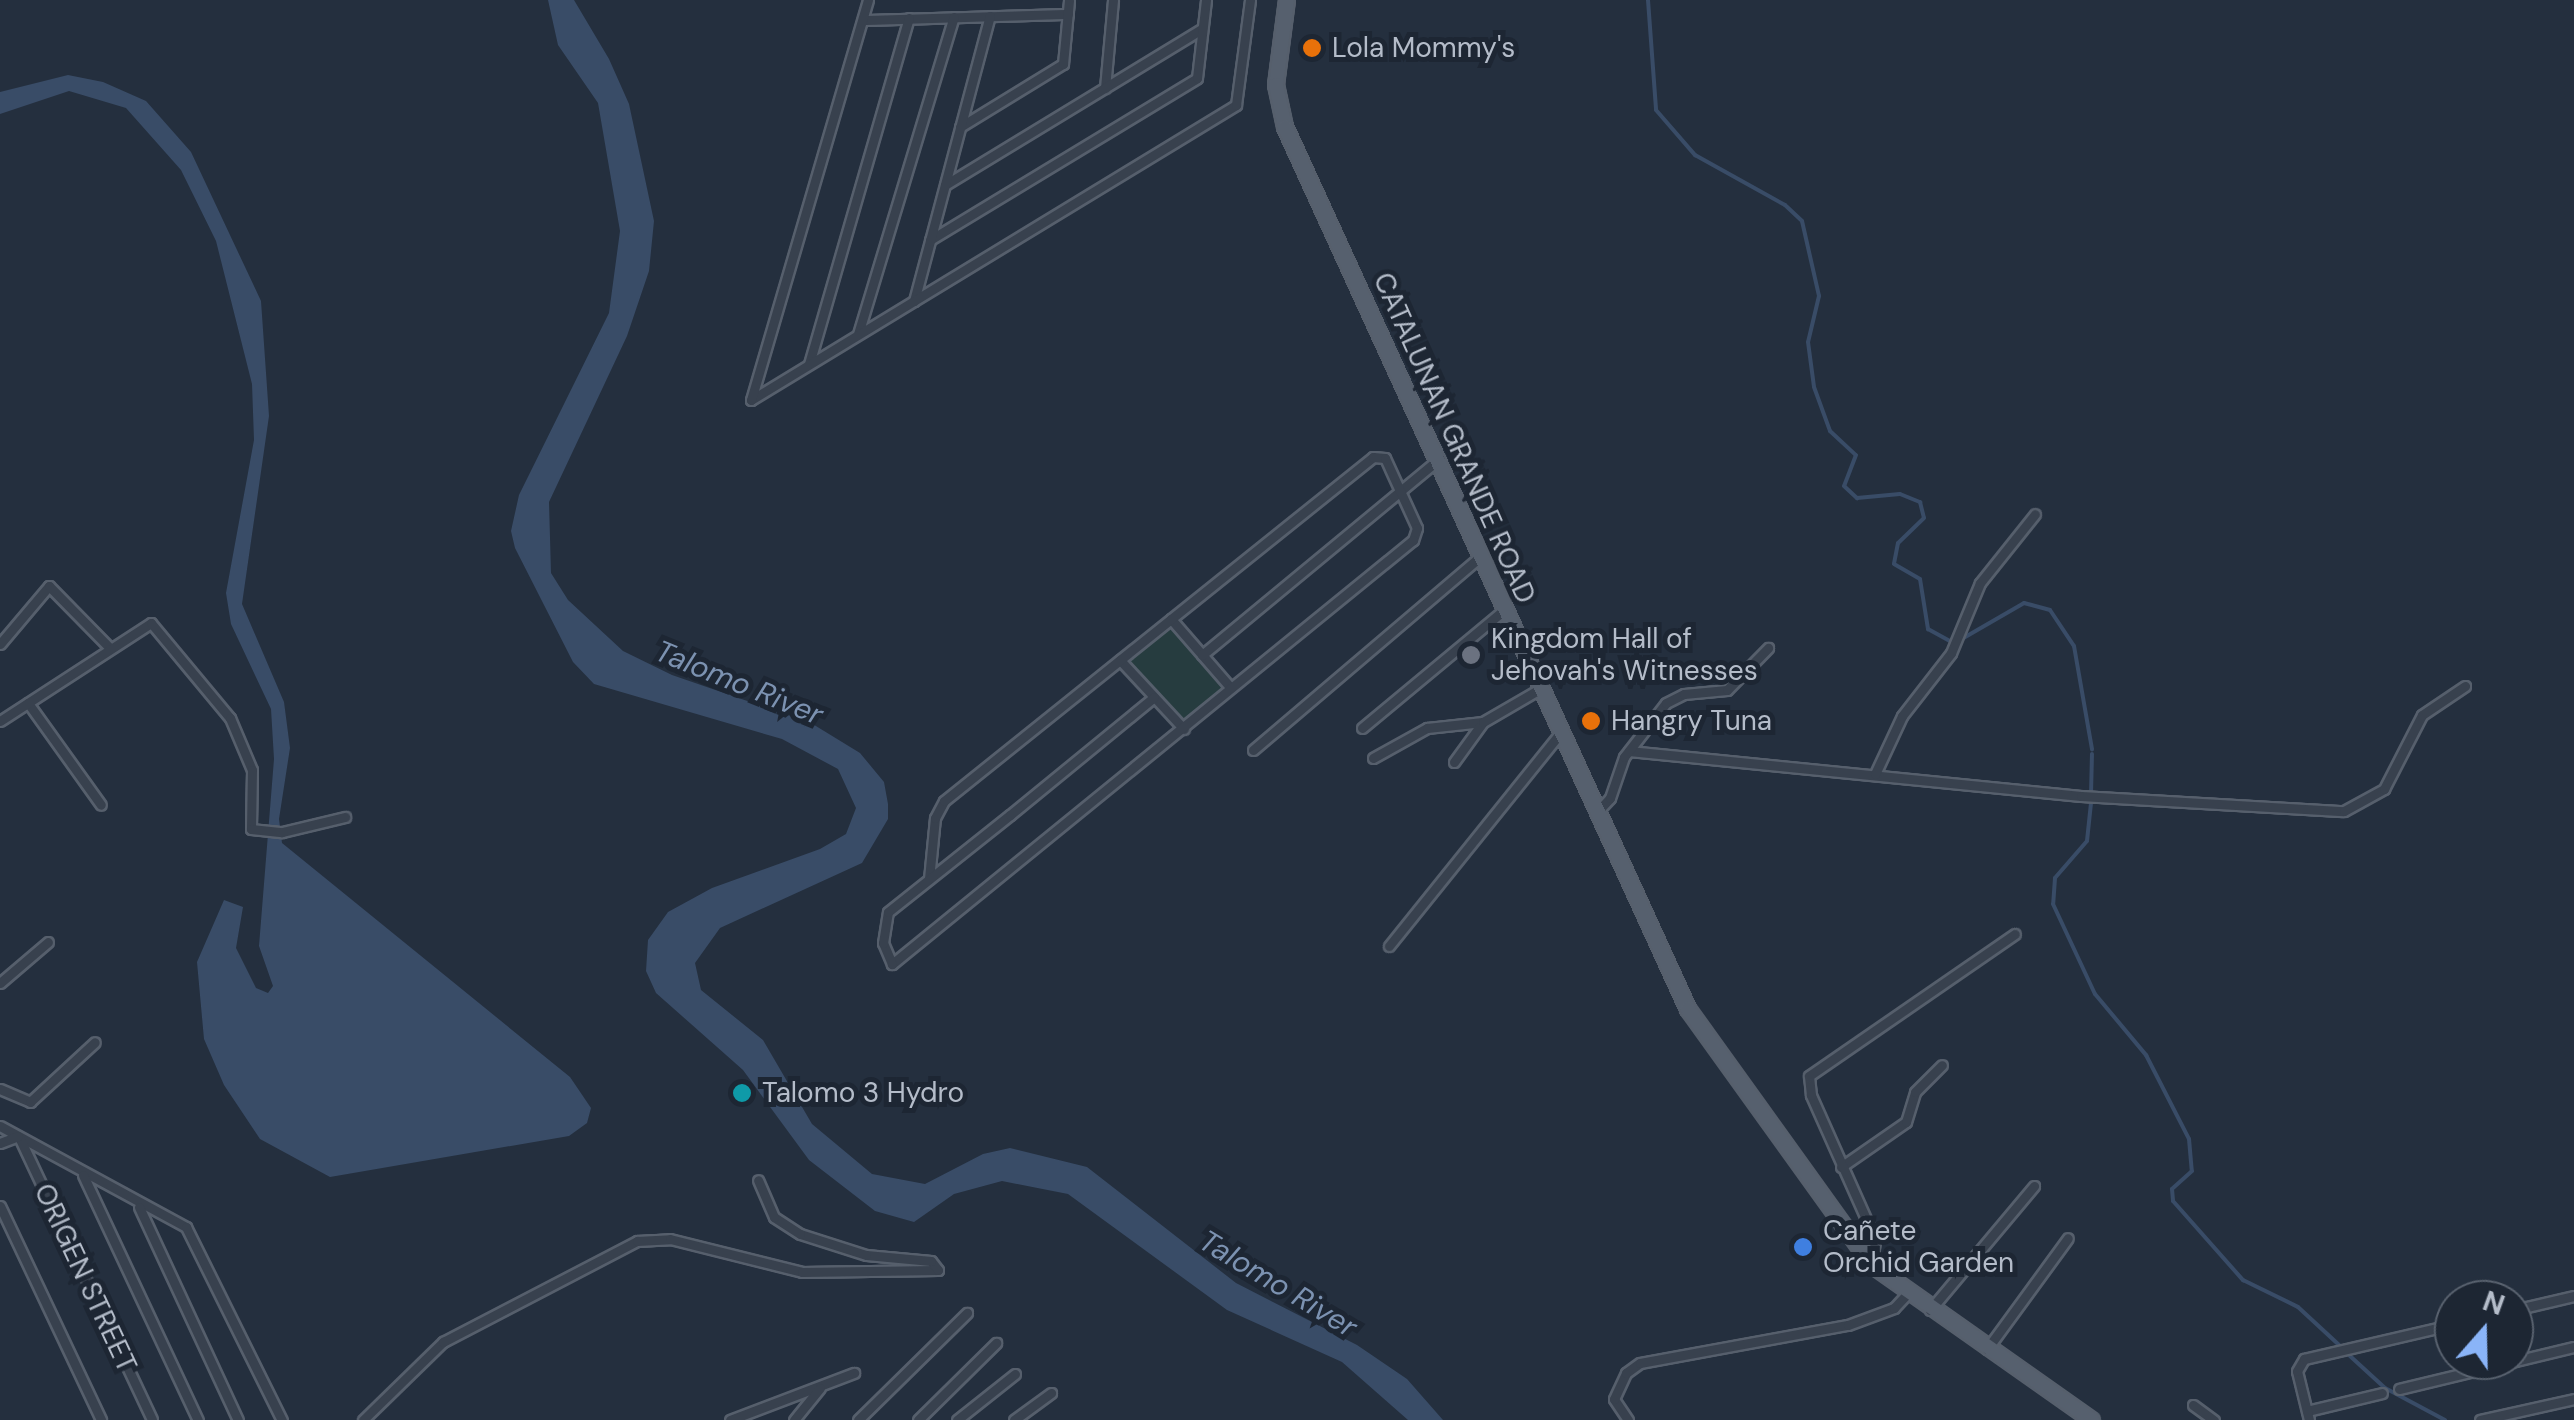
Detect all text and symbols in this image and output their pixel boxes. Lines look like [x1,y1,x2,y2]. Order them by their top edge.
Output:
place label: Lola Mommy's [1332,31,1515,65]
marker: Lola Mommy's [1301,37,1323,59]
street label: CATALUNAN GRANDE ROAD [1366,268,1542,608]
place label: Kingdom Hall of Jehovah's Witnesses [1491,622,1758,688]
water label: Talomo River [650,633,828,733]
marker: Kingdom Hall of Jehovah's Witnesses [1460,644,1482,666]
place label: Hangry Tuna [1611,704,1772,738]
marker: Hangry Tuna [1580,710,1602,732]
place label: Talomo 3 Hydro [762,1076,964,1110]
marker: Talomo 3 Hydro [731,1082,753,1104]
street label: ORIGEN STREET [27,1178,143,1378]
place label: Cañete Orchid Garden [1823,1214,2014,1280]
water label: Talomo River [1193,1223,1363,1345]
marker: Cañete Orchid Garden [1792,1236,1814,1258]
north arrow [2434,1280,2534,1380]
text: N [2478,1282,2510,1324]

